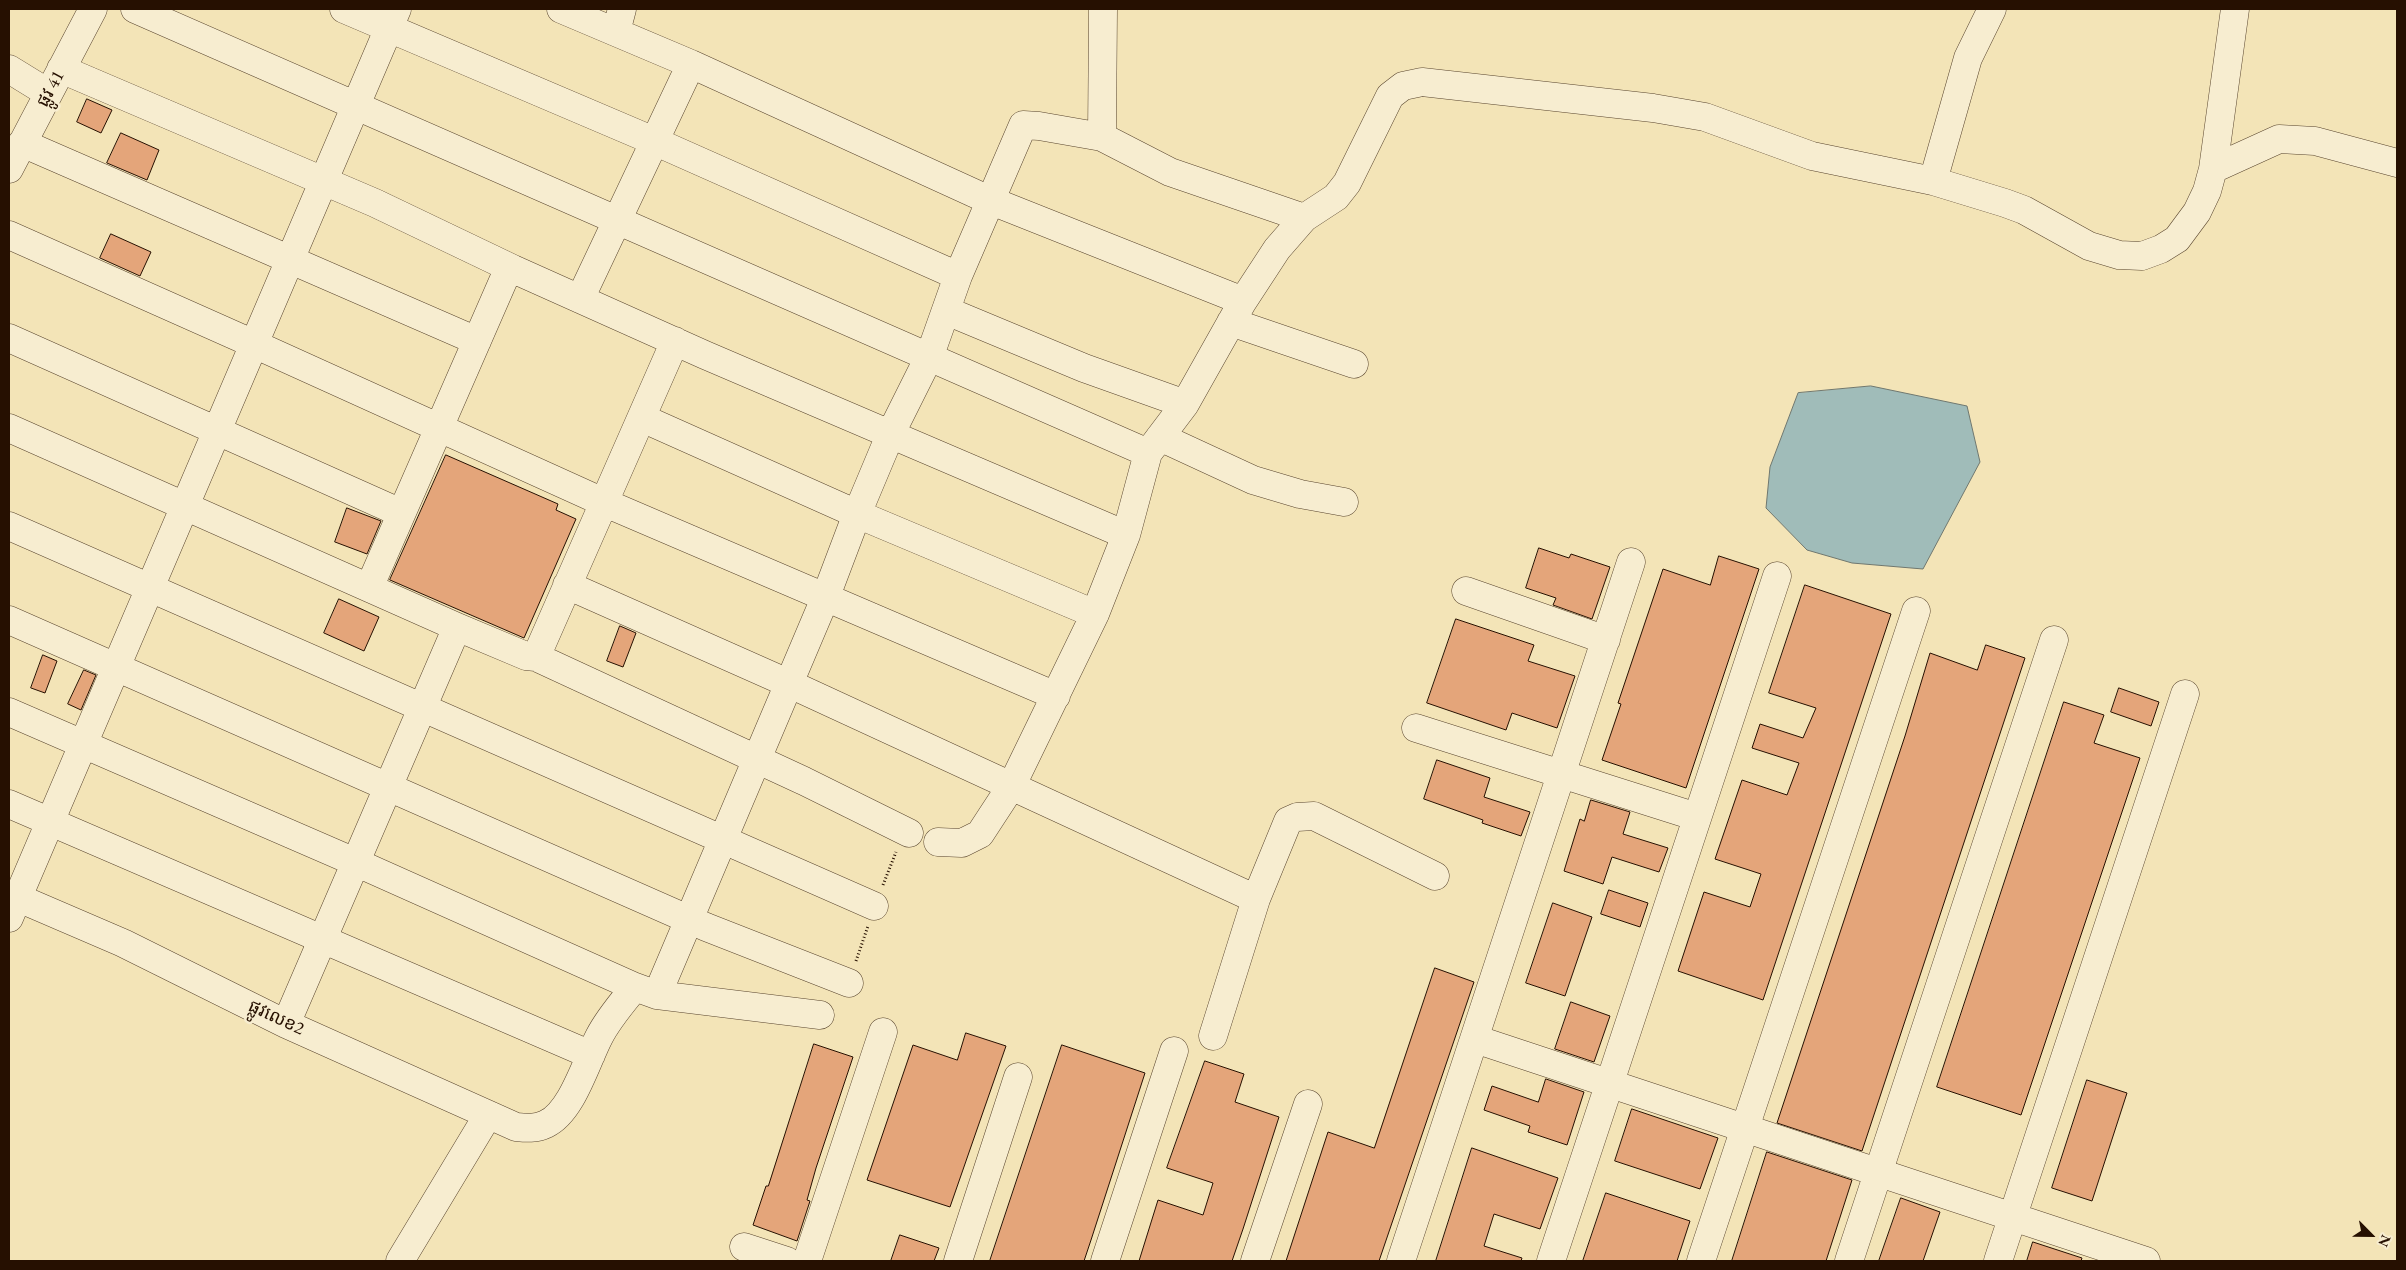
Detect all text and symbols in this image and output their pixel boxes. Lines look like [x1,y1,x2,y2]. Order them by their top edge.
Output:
street label: ផ្លូវ 41 [33,67,69,111]
street label: ផ្លូវលេខ2 [245,996,307,1040]
north arrow [2346,1210,2396,1260]
text: N [2374,1232,2395,1250]

